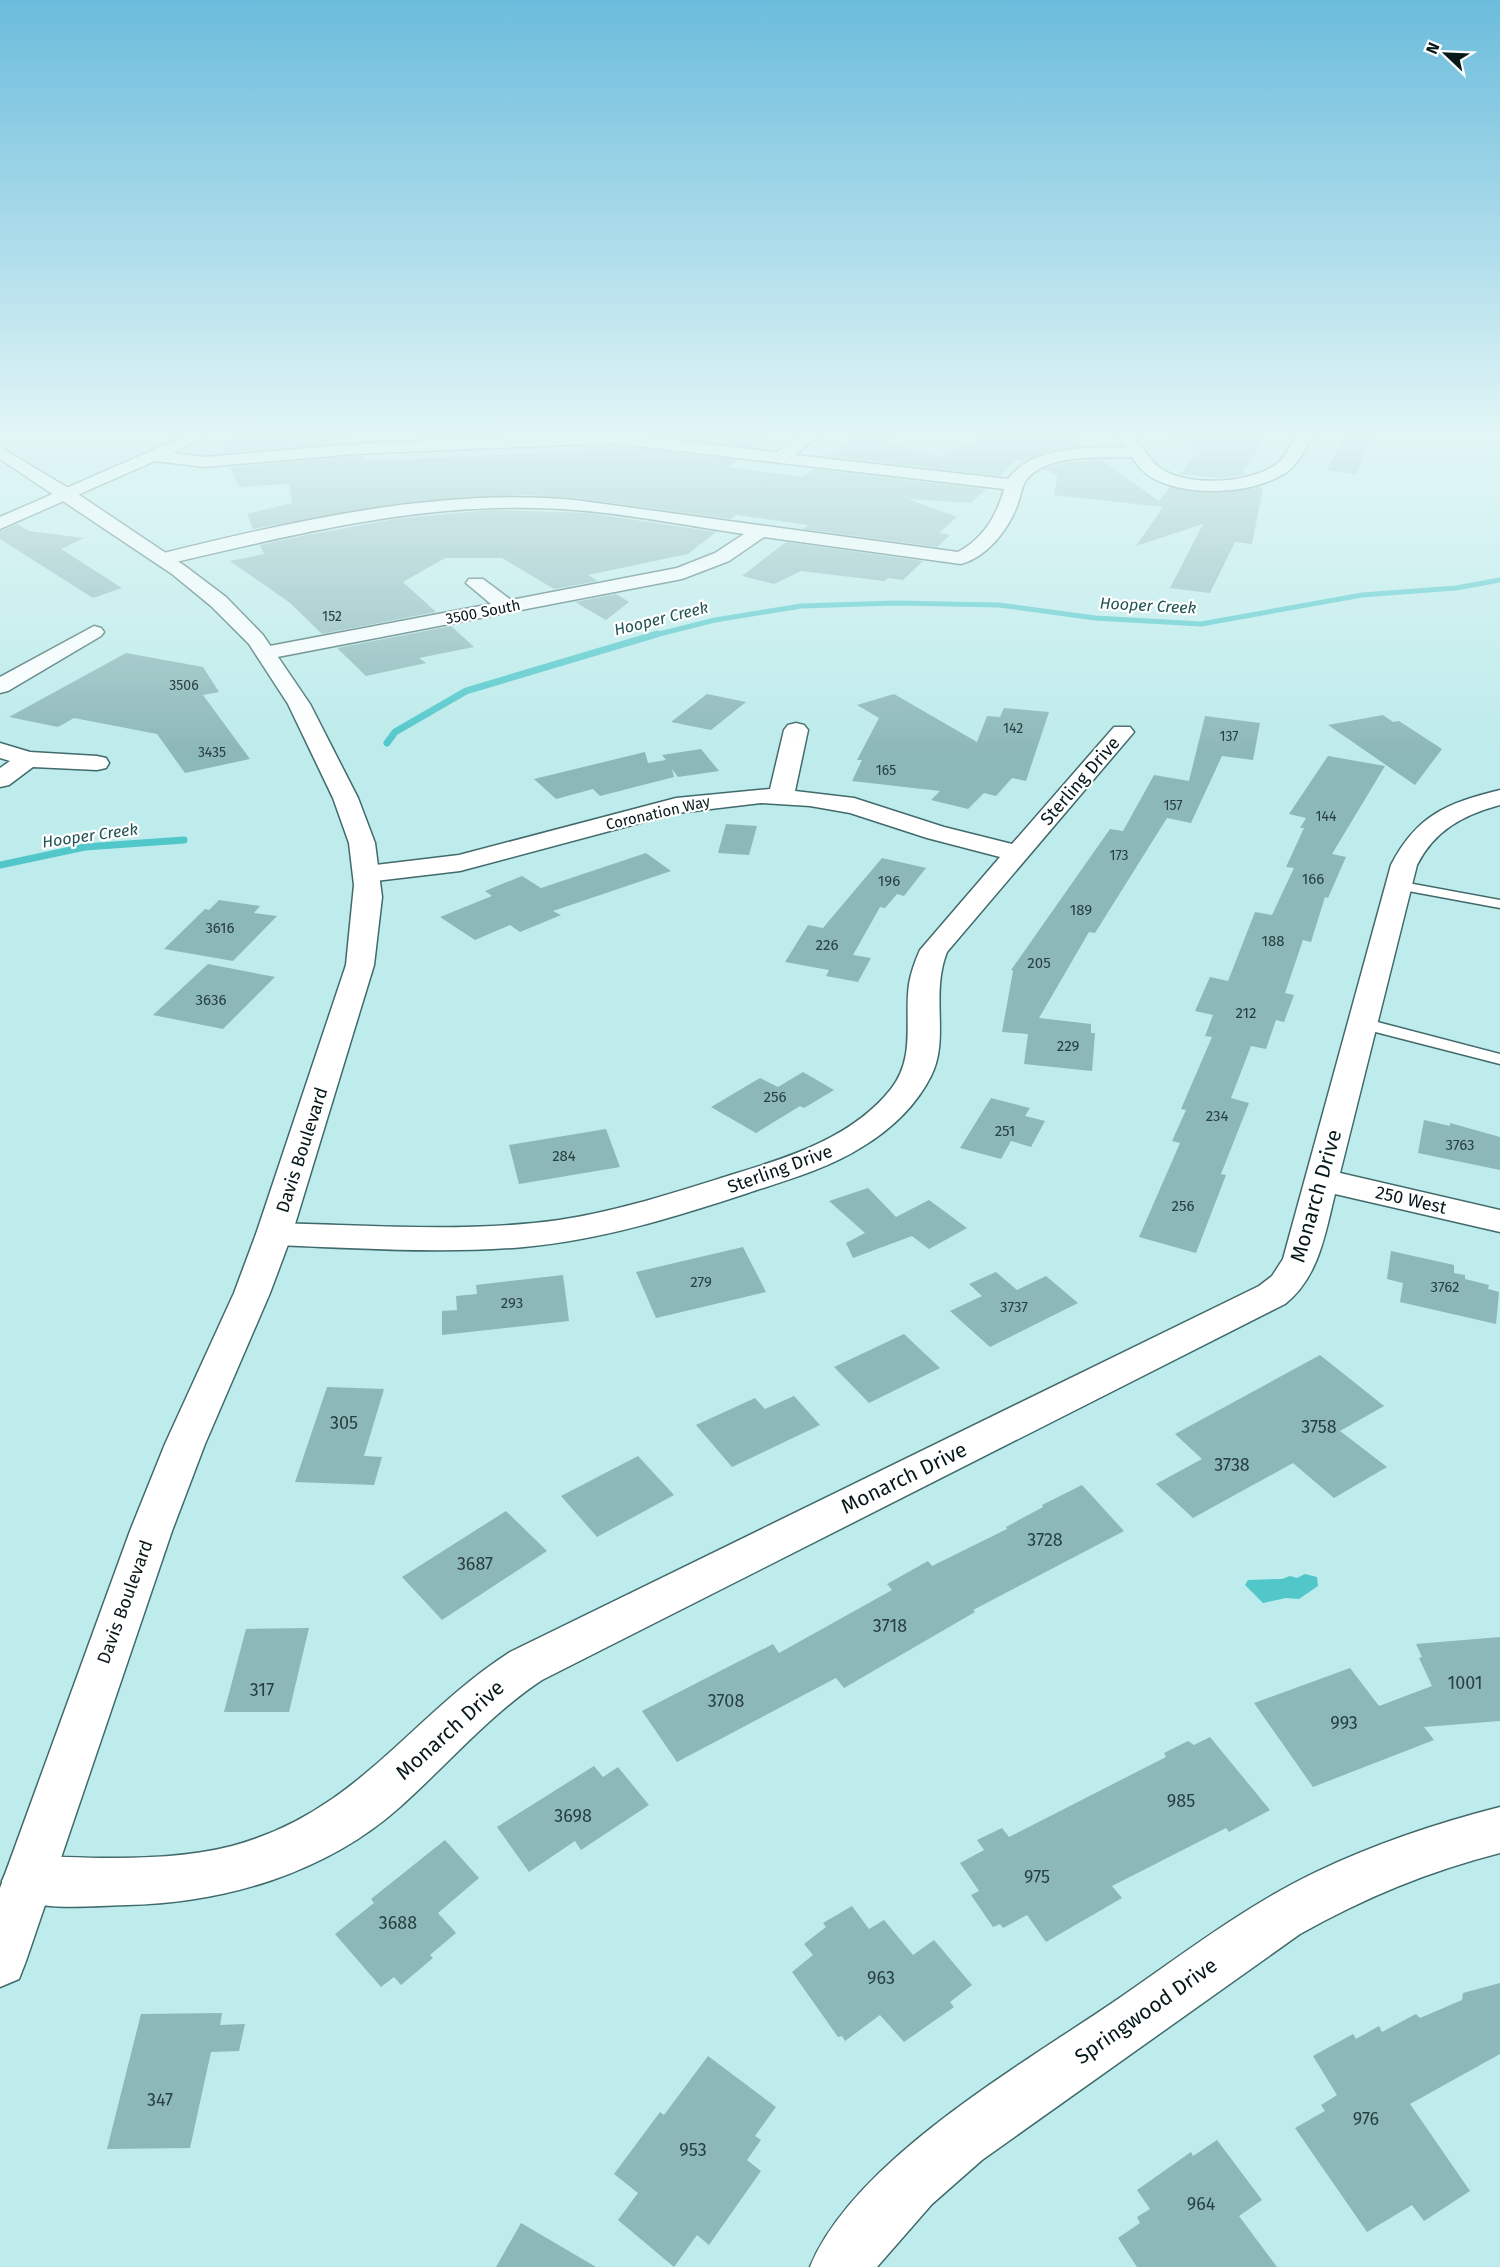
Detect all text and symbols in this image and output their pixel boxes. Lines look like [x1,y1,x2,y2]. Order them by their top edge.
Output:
north arrow [1416,24,1476,84]
text: N [1422,40,1443,57]
water label: Hooper Creek [1099,593,1197,618]
street label: 3500 South [444,596,522,628]
water label: Hooper Creek [612,598,711,639]
house number: 152 [322,608,342,625]
house number: 3506 [169,677,199,694]
house number: 142 [1003,720,1023,737]
house number: 137 [1219,728,1239,745]
street label: Sterling Drive [1036,732,1124,830]
house number: 3435 [198,744,226,761]
house number: 165 [876,762,896,779]
street label: Coronation Way [604,792,712,834]
house number: 157 [1164,797,1182,814]
house number: 144 [1316,808,1337,825]
water label: Hooper Creek [41,819,139,852]
house number: 173 [1109,847,1129,864]
house number: 166 [1302,870,1324,888]
house number: 196 [878,872,900,890]
house number: 189 [1070,901,1092,919]
house number: 3616 [205,919,235,937]
house number: 188 [1261,932,1285,950]
house number: 226 [816,936,838,954]
house number: 205 [1027,954,1051,972]
house number: 3636 [196,991,226,1009]
house number: 212 [1236,1004,1256,1022]
house number: 229 [1057,1037,1079,1055]
street label: Davis Boulevard [271,1085,333,1215]
house number: 256 [764,1088,786,1106]
house number: 234 [1206,1107,1228,1125]
house number: 251 [995,1122,1015,1140]
street label: Monarch Drive [1285,1127,1347,1265]
house number: 3763 [1445,1136,1475,1154]
street label: Sterling Drive [725,1140,835,1198]
house number: 284 [552,1147,576,1165]
street label: 250 West [1373,1181,1449,1219]
house number: 256 [1172,1197,1194,1215]
house number: 279 [690,1273,712,1291]
house number: 3762 [1431,1278,1459,1296]
house number: 293 [501,1294,523,1312]
house number: 3737 [1000,1298,1028,1316]
house number: 305 [330,1412,358,1434]
house number: 3758 [1301,1416,1337,1438]
street label: Monarch Drive [837,1436,971,1520]
house number: 3738 [1214,1454,1250,1476]
house number: 3728 [1027,1529,1063,1551]
street label: Davis Boulevard [92,1537,158,1667]
house number: 3687 [457,1553,493,1575]
house number: 3718 [873,1615,907,1637]
house number: 1001 [1447,1672,1483,1694]
street label: Monarch Drive [390,1675,510,1785]
house number: 317 [250,1679,274,1701]
house number: 3708 [708,1690,744,1712]
house number: 993 [1330,1712,1358,1734]
house number: 985 [1167,1790,1195,1812]
house number: 3698 [554,1805,592,1827]
house number: 975 [1024,1866,1050,1888]
house number: 3688 [379,1912,417,1934]
street label: Springwood Drive [1070,1952,1222,2070]
house number: 963 [867,1967,895,1989]
house number: 347 [147,2089,173,2111]
house number: 976 [1353,2108,1379,2130]
house number: 953 [679,2139,707,2161]
house number: 964 [1187,2193,1216,2215]

